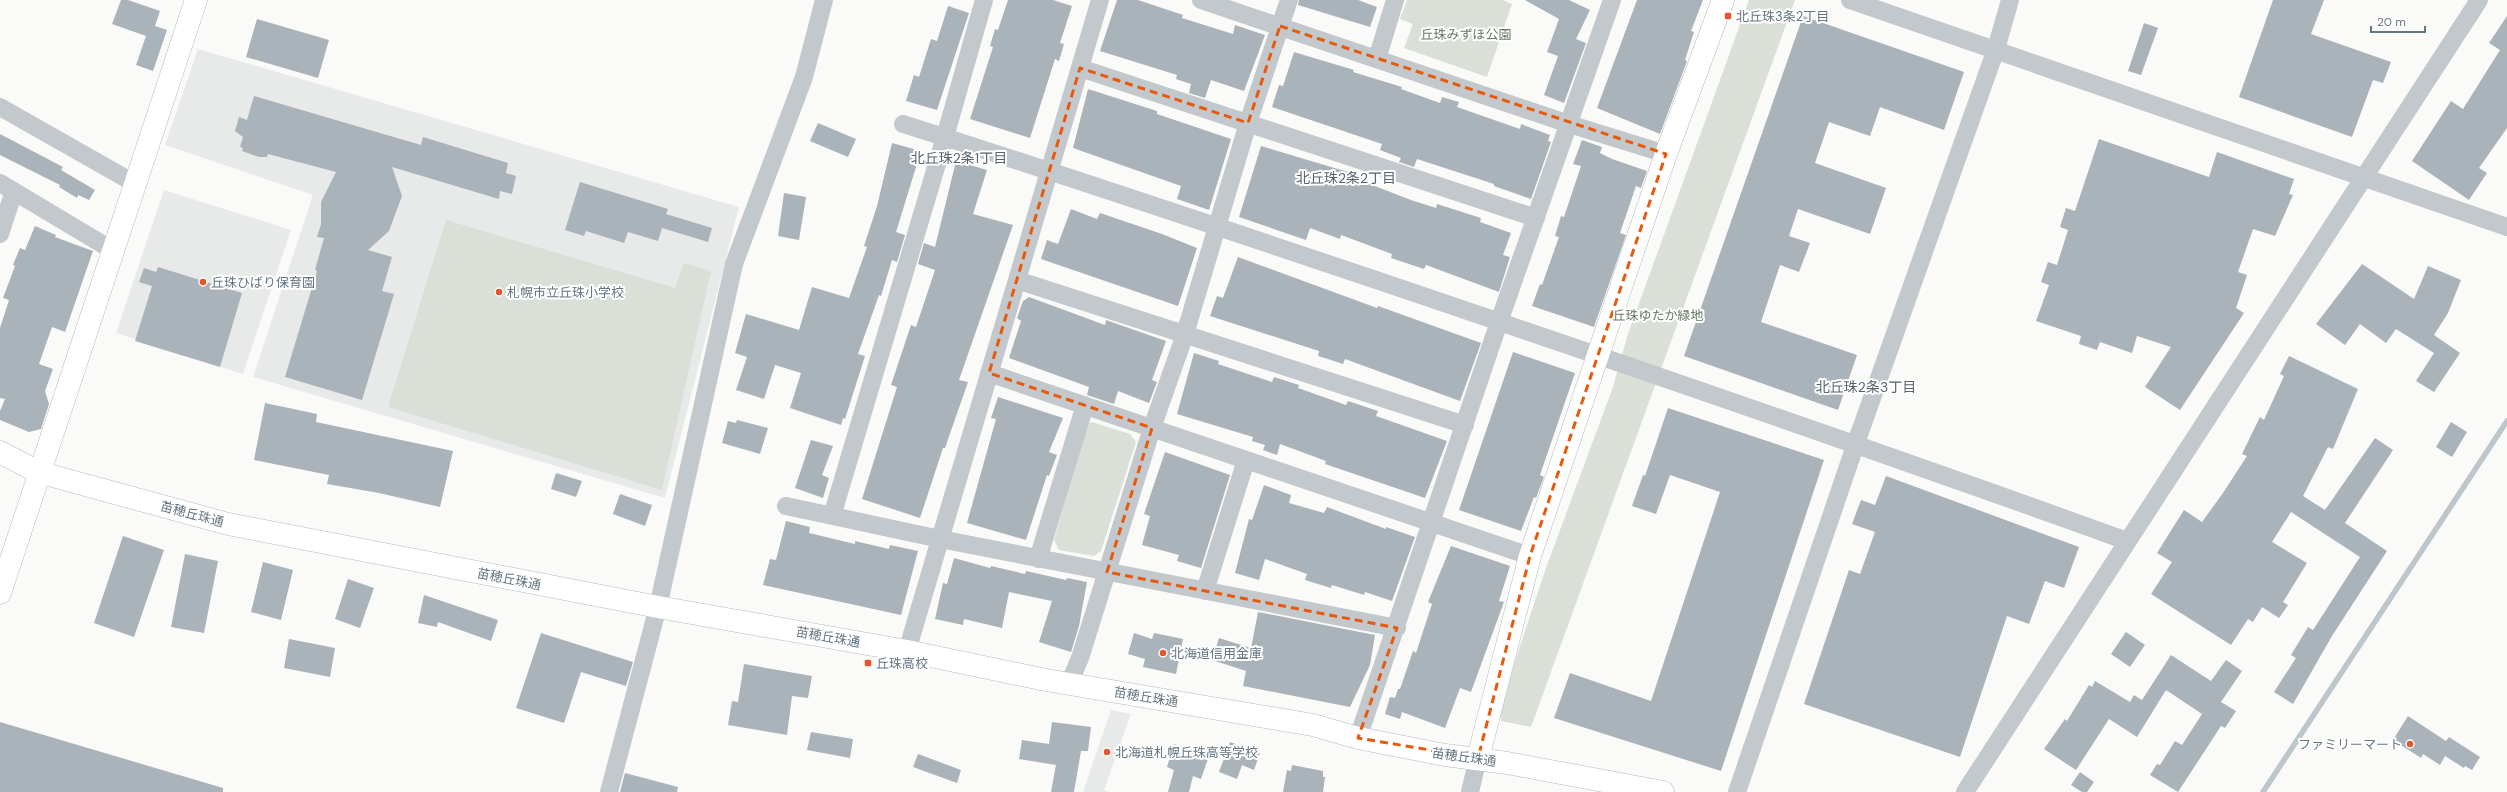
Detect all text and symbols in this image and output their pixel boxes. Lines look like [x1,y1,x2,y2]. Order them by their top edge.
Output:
place label: 北丘珠3条2丁目 [1736,8,1829,25]
scale bar [2371,8,2425,34]
marker: 北丘珠3条2丁目 [1723,11,1733,21]
text: 20 m [2377,14,2406,30]
park label: 丘珠みずほ公園 [1420,26,1512,43]
district label: 北丘珠2条1丁目 [911,149,1007,167]
district label: 北丘珠2条2丁目 [1296,169,1396,187]
place label: 丘珠ひばり保育園 [211,274,315,291]
marker: 丘珠ひばり保育園 [198,277,208,287]
place label: 札幌市立丘珠小学校 [507,284,624,301]
marker: 札幌市立丘珠小学校 [494,287,504,297]
park label: 丘珠ゆたか緑地 [1612,307,1704,324]
district label: 北丘珠2条3丁目 [1816,378,1916,396]
street label: 苗穂丘珠通 [158,497,226,531]
street label: 苗穂丘珠通 [475,564,543,594]
street label: 苗穂丘珠通 [795,623,861,651]
place label: 北海道信用金庫 [1171,645,1262,662]
marker: 北海道信用金庫 [1158,648,1168,658]
place label: 丘珠高校 [876,655,928,672]
marker: 丘珠高校 [863,658,873,668]
street label: 苗穂丘珠通 [1113,684,1179,710]
place label: ファミリーマート [2298,736,2402,753]
marker: ファミリーマート [2405,739,2415,749]
place label: 北海道札幌丘珠高等学校 [1115,744,1258,761]
street label: 苗穂丘珠通 [1431,744,1497,770]
marker: 北海道札幌丘珠高等学校 [1102,747,1112,757]

